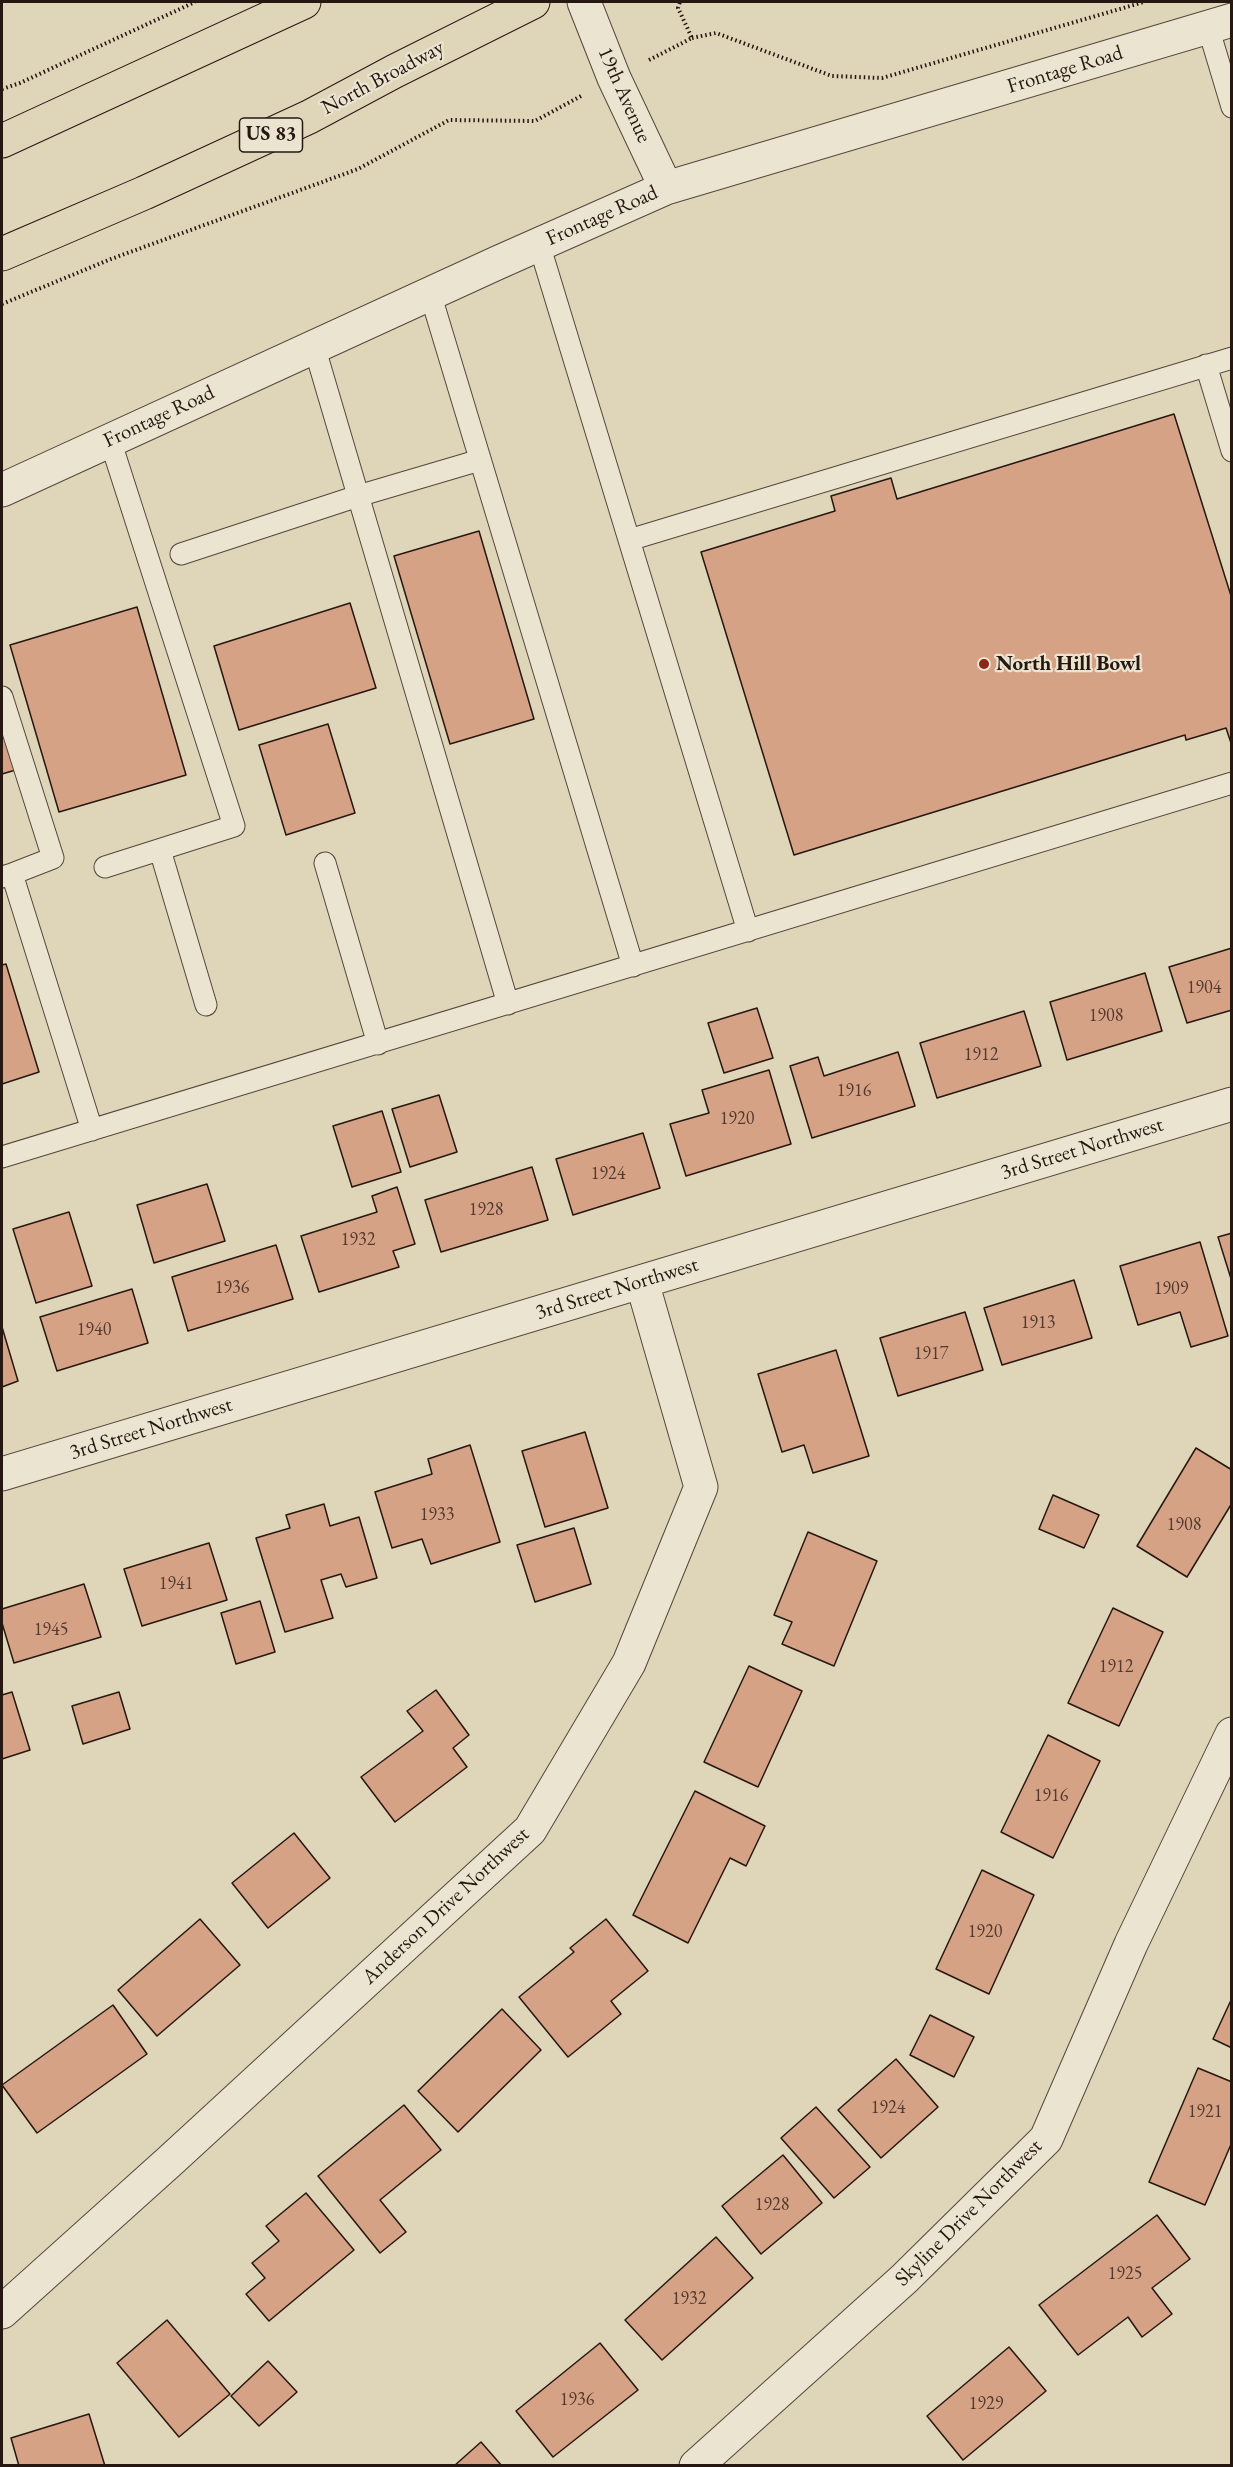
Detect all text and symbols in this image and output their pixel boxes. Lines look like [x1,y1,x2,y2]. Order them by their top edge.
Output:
street label: North Broadway [317,35,449,121]
street label: Frontage Road [1004,40,1126,100]
street label: 19th Avenue [592,43,656,147]
road number: US 83 [240,118,302,152]
street label: Frontage Road [542,180,662,252]
street label: Frontage Road [99,380,219,454]
place label: North Hill Bowl [996,651,1141,677]
marker: North Hill Bowl [977,657,991,671]
house number: 1904 [1187,977,1221,999]
house number: 1908 [1089,1005,1123,1027]
house number: 1912 [964,1044,998,1066]
house number: 1916 [837,1080,871,1102]
house number: 1920 [720,1108,754,1130]
street label: 3rd Street Northwest [998,1112,1166,1186]
house number: 1924 [591,1163,625,1185]
house number: 1928 [469,1199,503,1221]
house number: 1932 [341,1229,375,1251]
street label: 3rd Street Northwest [533,1252,701,1326]
house number: 1936 [215,1277,249,1299]
house number: 1909 [1154,1278,1188,1300]
house number: 1913 [1021,1312,1055,1334]
house number: 1940 [77,1319,111,1341]
house number: 1917 [914,1343,948,1365]
street label: 3rd Street Northwest [67,1392,235,1466]
house number: 1933 [420,1504,454,1526]
house number: 1908 [1167,1514,1201,1536]
house number: 1941 [159,1573,193,1595]
house number: 1945 [34,1619,68,1641]
house number: 1912 [1099,1656,1133,1678]
house number: 1916 [1034,1785,1068,1807]
street label: Anderson Drive Northwest [357,1822,535,1990]
house number: 1920 [968,1921,1002,1943]
house number: 1924 [871,2097,905,2119]
house number: 1921 [1188,2101,1222,2123]
street label: Skyline Drive Northwest [890,2134,1048,2292]
house number: 1928 [755,2194,789,2216]
house number: 1925 [1108,2263,1142,2285]
house number: 1932 [672,2288,706,2310]
house number: 1936 [560,2389,594,2411]
house number: 1929 [969,2393,1003,2415]

